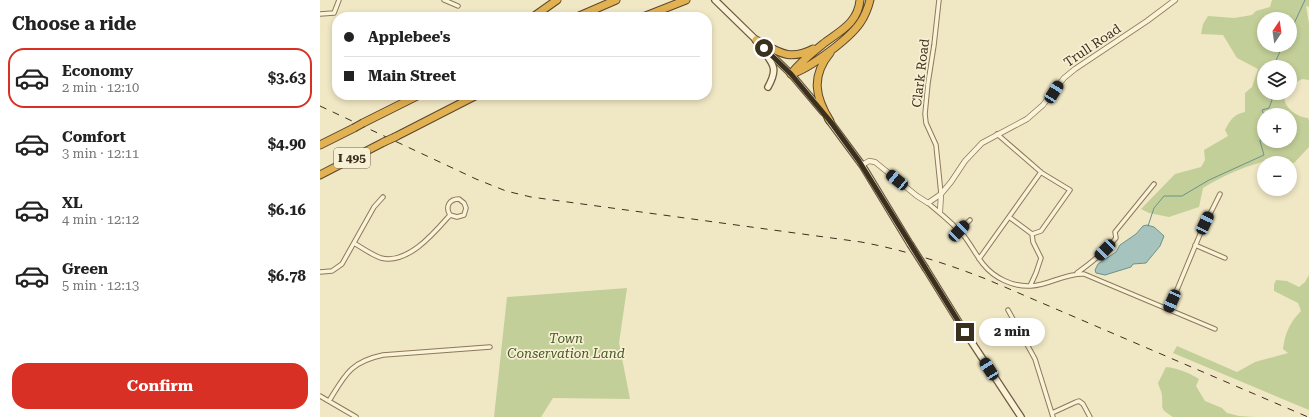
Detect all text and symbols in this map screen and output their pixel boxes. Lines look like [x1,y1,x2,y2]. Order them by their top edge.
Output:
north arrow [1257,12,1297,52]
map controls [1257,12,1297,196]
text: Choose a ride [12,13,136,34]
street label: Trull Road [1061,21,1124,70]
text: Applebee's [368,28,450,46]
street label: Clark Road [909,37,932,108]
route start [755,39,773,57]
icon: car [14,60,50,96]
button: layers [1257,60,1297,100]
text: Economy [62,62,133,80]
text: Main Street [368,67,456,85]
text: $3.63 [268,69,306,87]
car [1043,79,1065,105]
text: 2 min · 12:10 [62,80,139,95]
button: + [1257,108,1297,148]
icon: car [14,126,50,162]
text: Comfort [62,128,126,146]
text: $4.90 [268,135,306,153]
text: 3 min · 12:11 [62,146,139,161]
road number: I 495 [334,148,370,168]
button: − [1257,156,1297,196]
car [884,168,910,192]
icon: car [14,192,50,228]
text: XL [62,194,83,212]
text: $6.16 [268,201,306,219]
car [1194,210,1216,236]
text: 4 min · 12:12 [62,212,139,227]
car [946,218,972,244]
car [1092,237,1118,263]
icon: car [14,258,50,294]
text: Green [62,260,108,278]
text: $6.78 [268,267,306,285]
text: 5 min · 12:13 [62,278,139,293]
car [1162,288,1182,314]
callout: 2 min [979,318,1045,346]
route end [956,323,974,341]
text: 2 min [994,324,1030,339]
park label: Town Conservation Land [507,331,625,361]
car [978,356,1000,382]
button: Confirm [12,363,308,409]

